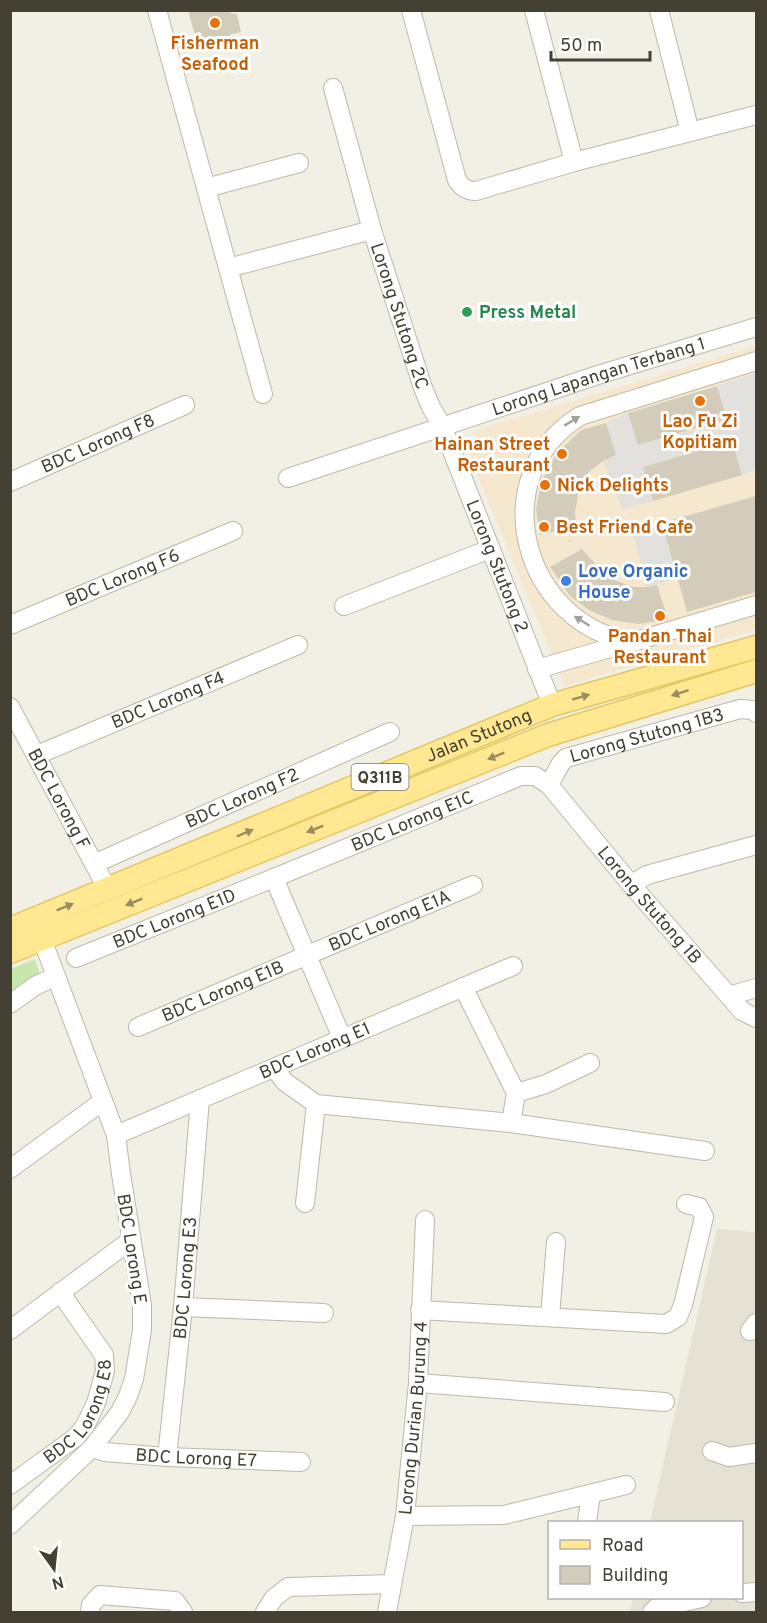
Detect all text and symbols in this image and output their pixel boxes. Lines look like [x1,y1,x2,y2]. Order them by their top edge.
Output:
marker: Fisherman Seafood [208,16,222,30]
scale bar [551,24,650,62]
place label: Fisherman Seafood [171,33,259,77]
text: 50 m [560,35,602,58]
street label: Lorong Stutong 2C [364,240,433,392]
place label: Press Metal [479,302,576,325]
marker: Press Metal [460,305,474,319]
street label: Lorong Lapangan Terbang 1 [490,333,709,422]
marker: Lao Fu Zi Kopitiam [693,394,707,408]
street label: BDC Lorong F8 [38,410,159,480]
place label: Lao Fu Zi Kopitiam [662,411,738,455]
one-way arrow [564,415,580,426]
place label: Hainan Street Restaurant [434,434,550,478]
marker: Hainan Street Restaurant [555,447,569,461]
place label: Nick Delights [557,475,669,498]
marker: Nick Delights [538,478,552,492]
street label: Lorong Stutong 2 [459,497,532,636]
place label: Best Friend Cafe [556,517,693,540]
marker: Best Friend Cafe [537,520,551,534]
street label: BDC Lorong F6 [62,545,184,613]
place label: Love Organic House [578,561,689,605]
marker: Love Organic House [559,574,573,588]
marker: Pandan Thai Restaurant [653,609,667,623]
one-way arrow [574,616,590,627]
place label: Pandan Thai Restaurant [608,626,712,670]
street label: BDC Lorong F4 [108,667,229,735]
one-way arrow [671,689,689,698]
one-way arrow [573,692,591,701]
street label: Lorong Stutong 1B3 [567,704,727,769]
street label: Jalan Stutong [423,705,535,769]
street label: BDC Lorong F [21,745,94,854]
one-way arrow [487,752,505,761]
street label: BDC Lorong F2 [182,764,303,835]
road number: Q311B [352,764,409,790]
street label: BDC Lorong E1C [348,787,477,858]
one-way arrow [306,825,324,834]
one-way arrow [236,828,254,837]
street label: Lorong Stutong 1B [591,842,706,970]
street label: BDC Lorong E1D [110,884,240,955]
street label: BDC Lorong E1A [325,886,454,958]
one-way arrow [125,898,143,907]
one-way arrow [56,902,74,911]
street label: BDC Lorong E1B [159,956,288,1029]
street label: BDC Lorong E1 [256,1018,374,1086]
street label: BDC Lorong E [110,1192,151,1306]
street label: BDC Lorong E3 [170,1216,203,1340]
street label: Lorong Durian Burung 4 [395,1321,434,1516]
street label: BDC Lorong E8 [39,1358,118,1470]
street label: BDC Lorong E7 [135,1444,257,1473]
legend [548,1521,743,1599]
text: Road [602,1535,644,1558]
north arrow [24,1539,84,1599]
text: Building [602,1565,668,1588]
text: N [49,1570,66,1593]

